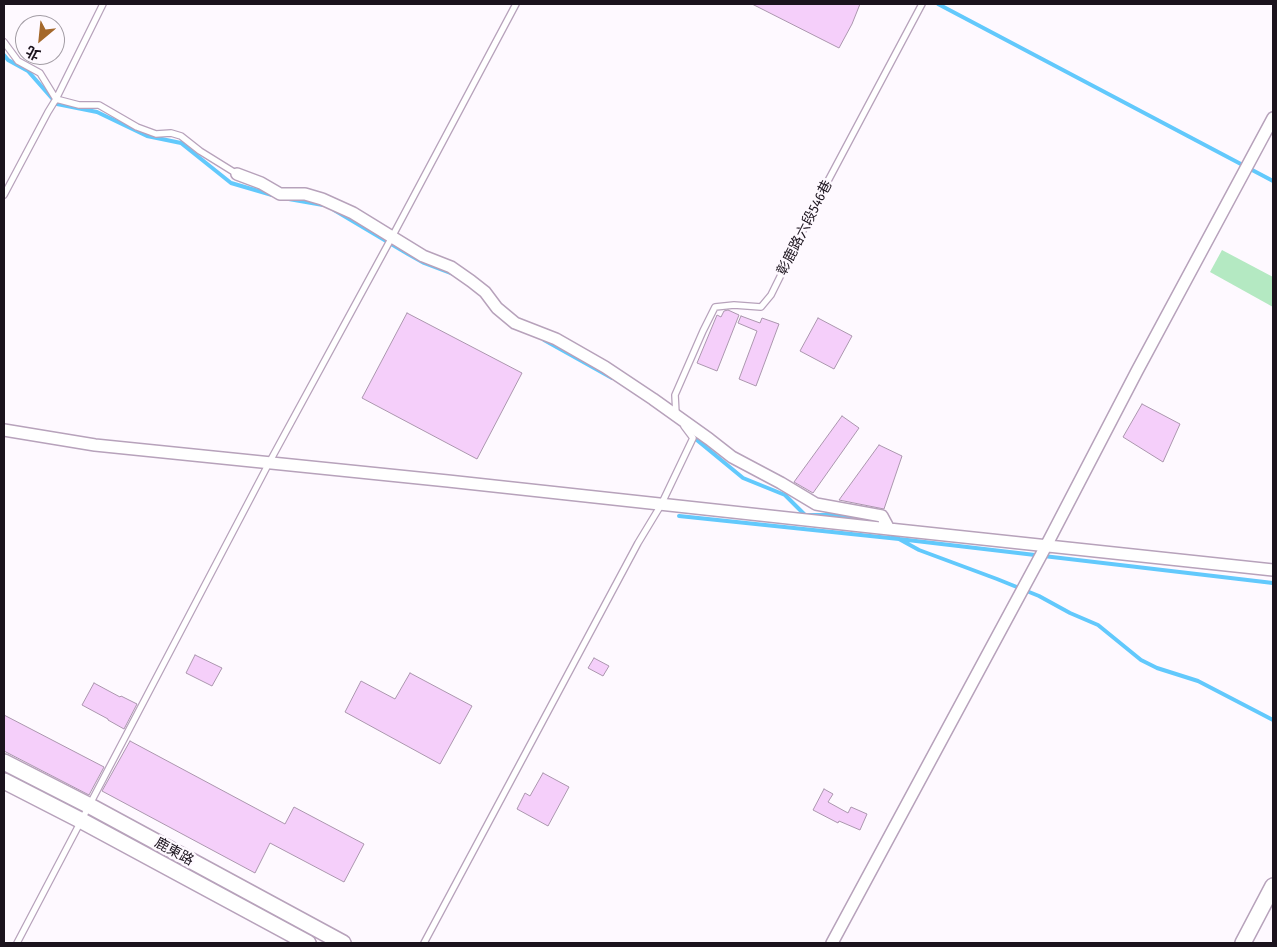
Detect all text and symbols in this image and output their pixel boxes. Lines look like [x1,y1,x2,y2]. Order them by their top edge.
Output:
north arrow [15,15,65,65]
text: 北 [23,42,43,64]
street label: 彰鹿路六段546巷 [774,178,836,278]
street label: 鹿東路 [152,834,196,870]

